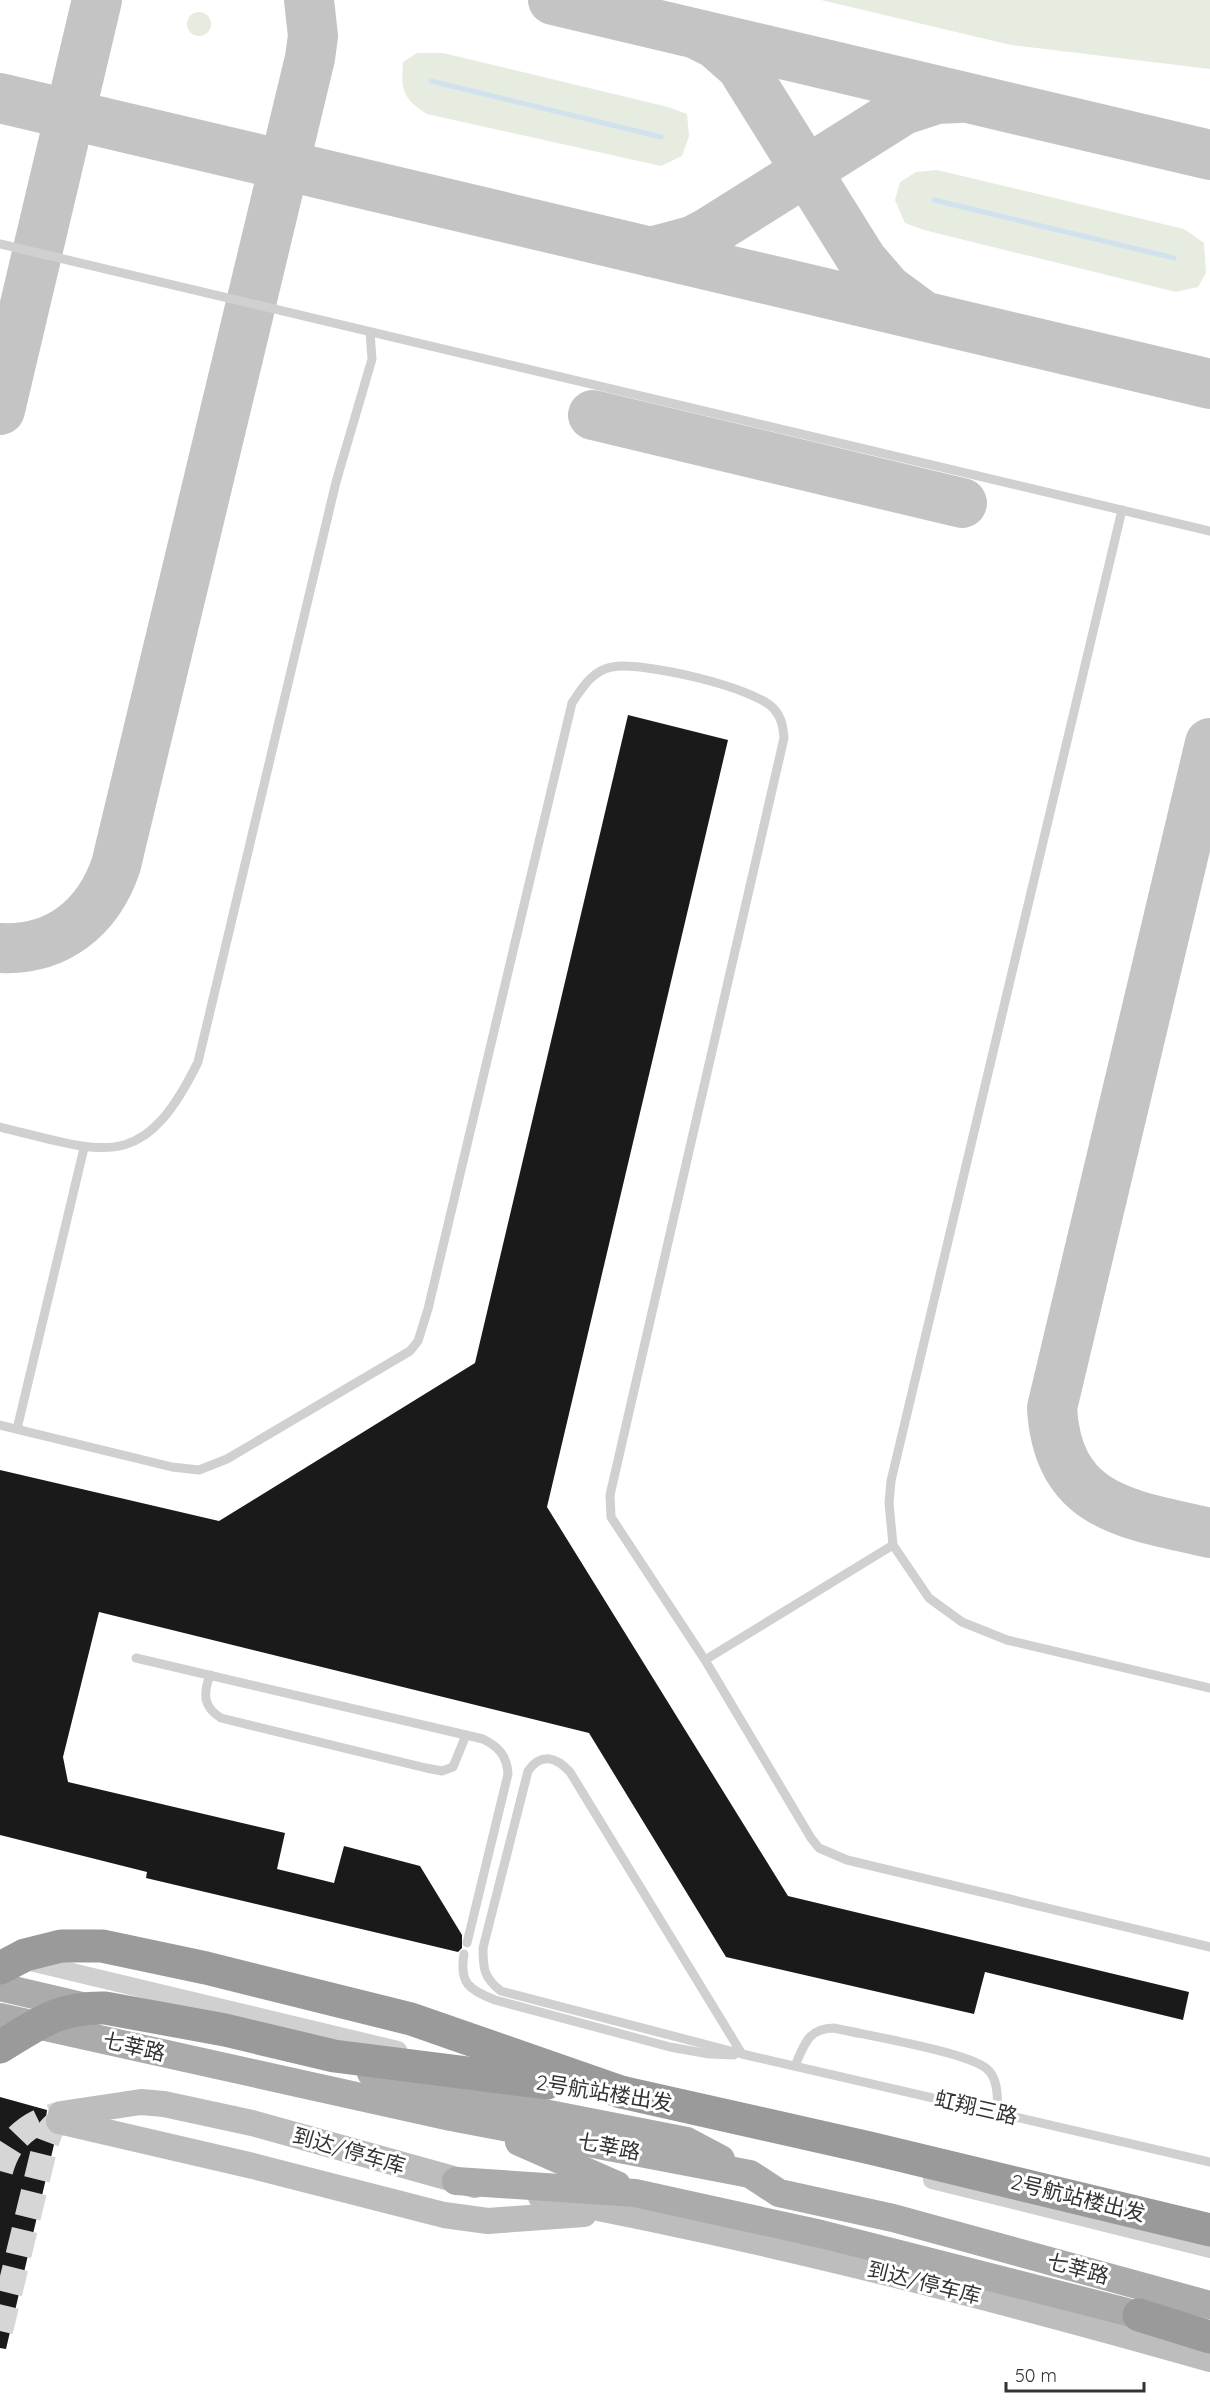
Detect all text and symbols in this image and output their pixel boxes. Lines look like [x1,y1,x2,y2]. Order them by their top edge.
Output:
street label: 七莘路 [101,2026,168,2066]
street label: 2号航站楼出发 [534,2068,674,2116]
street label: 虹翔三路 [932,2085,1020,2129]
street label: 到达/停车库 [290,2122,409,2179]
street label: 七莘路 [576,2127,643,2165]
street label: 2号航站楼出发 [1008,2168,1148,2226]
street label: 七莘路 [1044,2247,1112,2289]
street label: 到达/停车库 [865,2255,984,2309]
scale bar [1006,2355,1144,2393]
text: 50 m [1015,2364,1057,2387]

